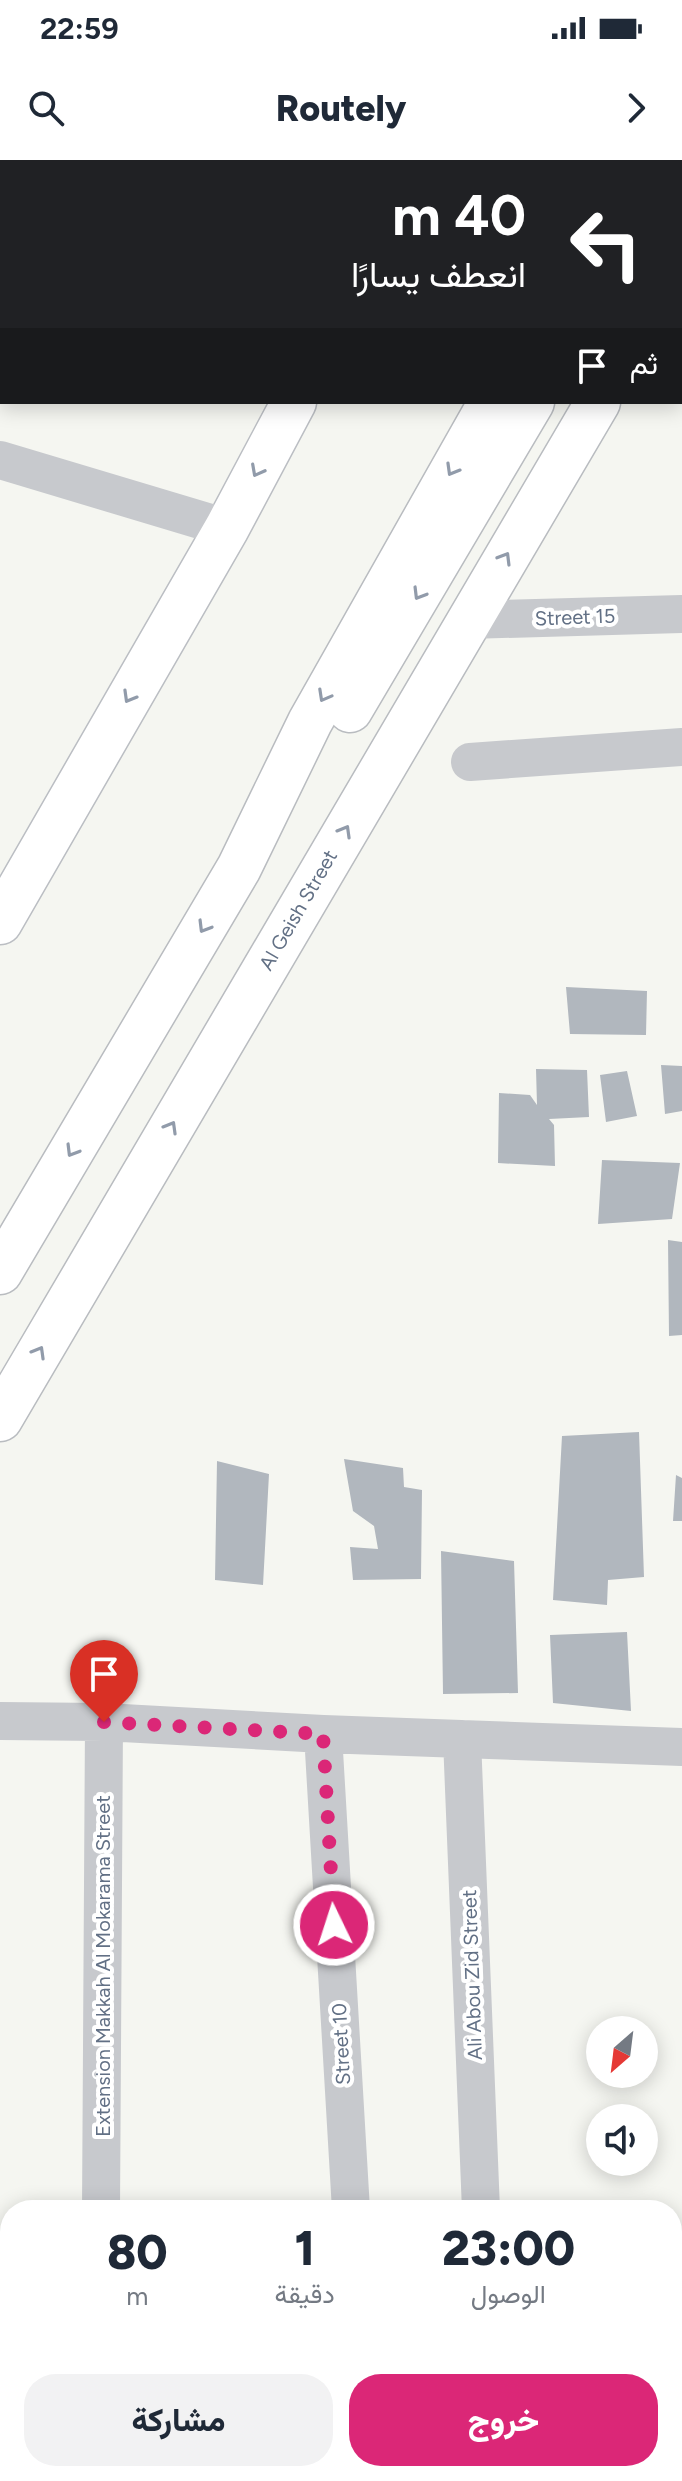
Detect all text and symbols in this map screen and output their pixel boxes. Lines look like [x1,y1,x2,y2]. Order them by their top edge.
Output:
text: 22:59 [40,10,119,47]
icon: search [24,86,68,130]
icon: forward [614,86,658,130]
text: Routely [276,87,406,130]
text: 40 m [392,182,526,249]
icon: left [554,192,658,296]
text: انعطف يسارًا [351,253,526,296]
icon: arrive [570,344,614,388]
text: ثم [630,345,658,382]
one-way arrow [446,461,462,475]
one-way arrow [252,462,267,477]
one-way arrow [495,552,511,567]
one-way arrow [414,585,429,600]
street label: Street 15 [534,604,616,630]
one-way arrow [123,688,139,703]
one-way arrow [319,688,334,703]
one-way arrow [335,825,351,840]
street label: Al Geish Street [254,846,342,974]
one-way arrow [198,918,214,933]
one-way arrow [161,1122,177,1136]
one-way arrow [66,1142,82,1156]
one-way arrow [30,1346,45,1361]
pin [70,1640,138,1722]
icon: arrive [82,1652,126,1696]
street label: Extension Makkah Al Mokarama Street [91,1795,115,2137]
position arrow [292,1883,376,1967]
street label: Ali Abou Zid Street [457,1889,487,2061]
street label: Street 10 [327,2002,355,2086]
north arrow [586,2016,658,2088]
map controls [586,2016,658,2176]
button: sound [586,2104,658,2176]
text: 1 [294,2219,315,2277]
text: 23:00 [442,2219,575,2277]
text: 80 [107,2223,168,2281]
text: دقيقة [275,2278,335,2310]
text: الوصول [471,2278,546,2310]
text: m [126,2280,148,2312]
button: مشاركة [24,2374,333,2466]
button: خروج [349,2374,658,2466]

